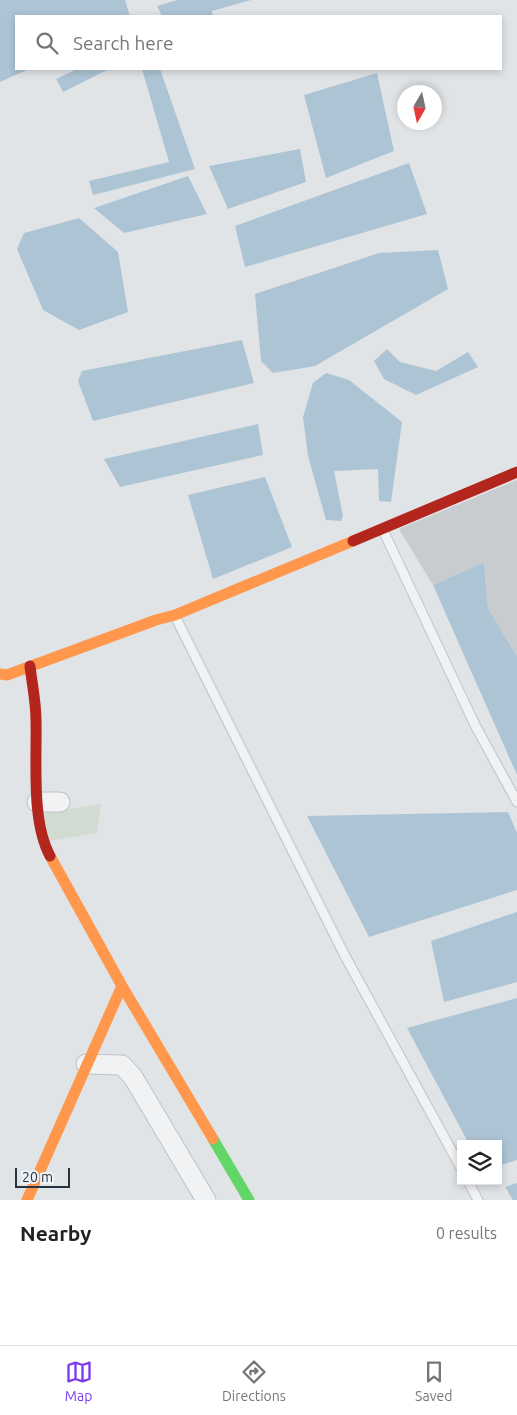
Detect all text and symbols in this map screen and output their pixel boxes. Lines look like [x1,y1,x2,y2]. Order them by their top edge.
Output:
search box [15,15,502,70]
icon: search [33,29,61,57]
text: Search here [73,32,173,54]
north arrow [397,85,442,130]
map controls [457,1140,502,1185]
button: layers [457,1140,502,1185]
scale bar [15,1165,70,1188]
text: 20 m [22,1169,53,1185]
text: Nearby [20,1221,91,1245]
text: 0 results [436,1224,497,1242]
tab: Map [65,1358,93,1404]
tab: Directions [222,1358,286,1404]
tab: Saved [415,1358,452,1404]

